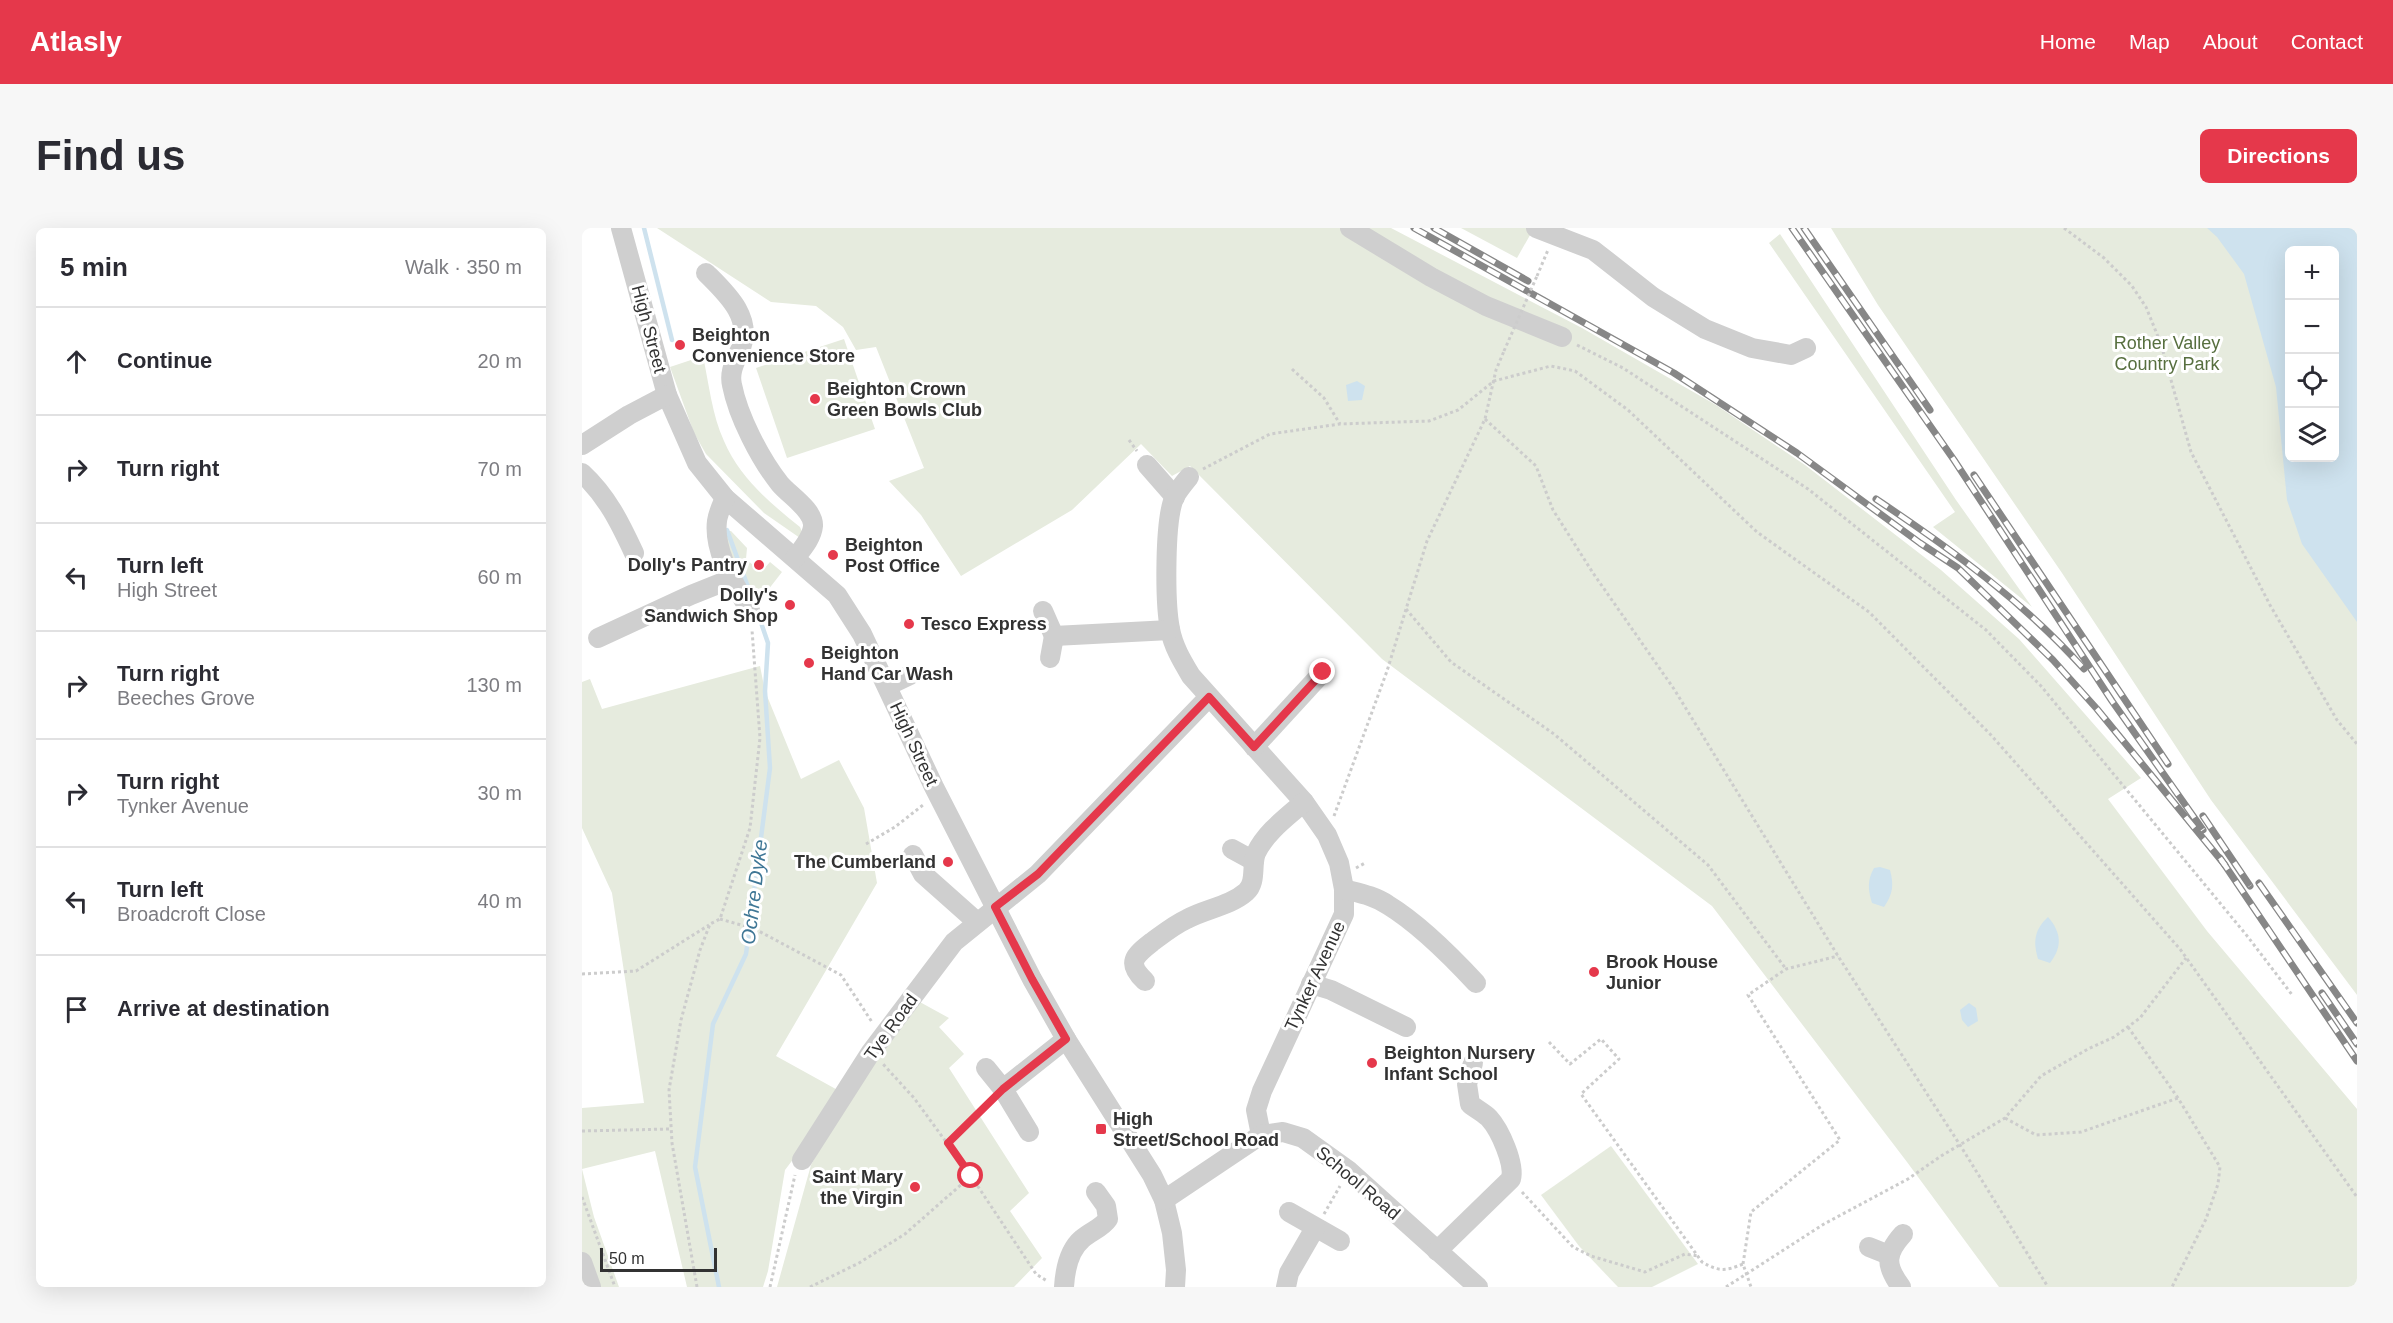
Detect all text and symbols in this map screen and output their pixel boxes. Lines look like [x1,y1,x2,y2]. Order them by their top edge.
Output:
text: Atlasly [30,26,122,57]
text: Home [2040,30,2096,53]
text: Map [2129,30,2170,53]
text: About [2203,30,2258,53]
text: Contact [2291,30,2363,53]
button: Directions [2200,129,2357,183]
text: Find us [36,132,185,179]
map controls [2285,246,2339,462]
button: + [2285,246,2339,300]
text: 5 min [60,252,128,282]
text: Walk · 350 m [405,256,522,278]
street label: High Street [628,283,670,375]
button: − [2285,300,2339,354]
place label: Beighton Convenience Store [692,325,855,366]
park label: Rother Valley Country Park [2114,333,2221,374]
marker: Beighton Convenience Store [673,338,687,352]
icon: ahead [60,345,93,378]
text: Continue [117,348,212,373]
text: 20 m [478,350,522,372]
button: locate [2285,354,2339,408]
place label: Beighton Crown Green Bowls Club [827,379,982,420]
marker: Beighton Crown Green Bowls Club [808,392,822,406]
button: layers [2285,408,2339,462]
icon: right [60,453,93,486]
text: Turn right [117,456,219,481]
text: 70 m [478,458,522,480]
place label: Beighton Post Office [845,535,940,576]
marker: Beighton Post Office [826,548,840,562]
text: Turn left [117,553,203,578]
place label: Dolly's Pantry [628,555,747,575]
marker: Dolly's Pantry [752,558,766,572]
icon: left [60,561,93,594]
text: 60 m [478,566,522,588]
text: High Street [117,579,217,601]
place label: Dolly's Sandwich Shop [644,585,778,626]
marker: Dolly's Sandwich Shop [783,598,797,612]
place label: Tesco Express [921,614,1047,634]
marker: Tesco Express [902,617,916,631]
place label: Beighton Hand Car Wash [821,643,953,684]
marker: Beighton Hand Car Wash [802,656,816,670]
route end [1309,658,1335,684]
text: Turn right [117,661,219,686]
icon: right [60,669,93,702]
text: 130 m [466,674,522,696]
text: Beeches Grove [117,687,255,709]
street label: High Street [886,699,942,789]
text: Turn right [117,769,219,794]
icon: right [60,777,93,810]
text: 30 m [478,782,522,804]
text: Tynker Avenue [117,795,249,817]
water label: Ochre Dyke [737,838,771,946]
place label: The Cumberland [794,852,936,872]
marker: The Cumberland [941,855,955,869]
text: Turn left [117,877,203,902]
icon: left [60,885,93,918]
text: 40 m [478,890,522,912]
text: Broadcroft Close [117,903,266,925]
street label: Tynker Avenue [1281,918,1349,1034]
place label: Brook House Junior [1606,952,1718,993]
marker: Brook House Junior [1587,965,1601,979]
street label: Tye Road [860,990,922,1064]
icon: arrive [60,993,93,1026]
text: Arrive at destination [117,996,330,1021]
place label: Beighton Nursery Infant School [1384,1043,1535,1084]
marker: Beighton Nursery Infant School [1365,1056,1379,1070]
place label: High Street/School Road [1113,1109,1279,1150]
marker: High Street/School Road [1094,1122,1108,1136]
street label: School Road [1312,1142,1404,1224]
route start [957,1162,983,1188]
place label: Saint Mary the Virgin [812,1167,903,1208]
marker: Saint Mary the Virgin [908,1180,922,1194]
scale bar [600,1245,717,1272]
text: 50 m [609,1250,645,1267]

